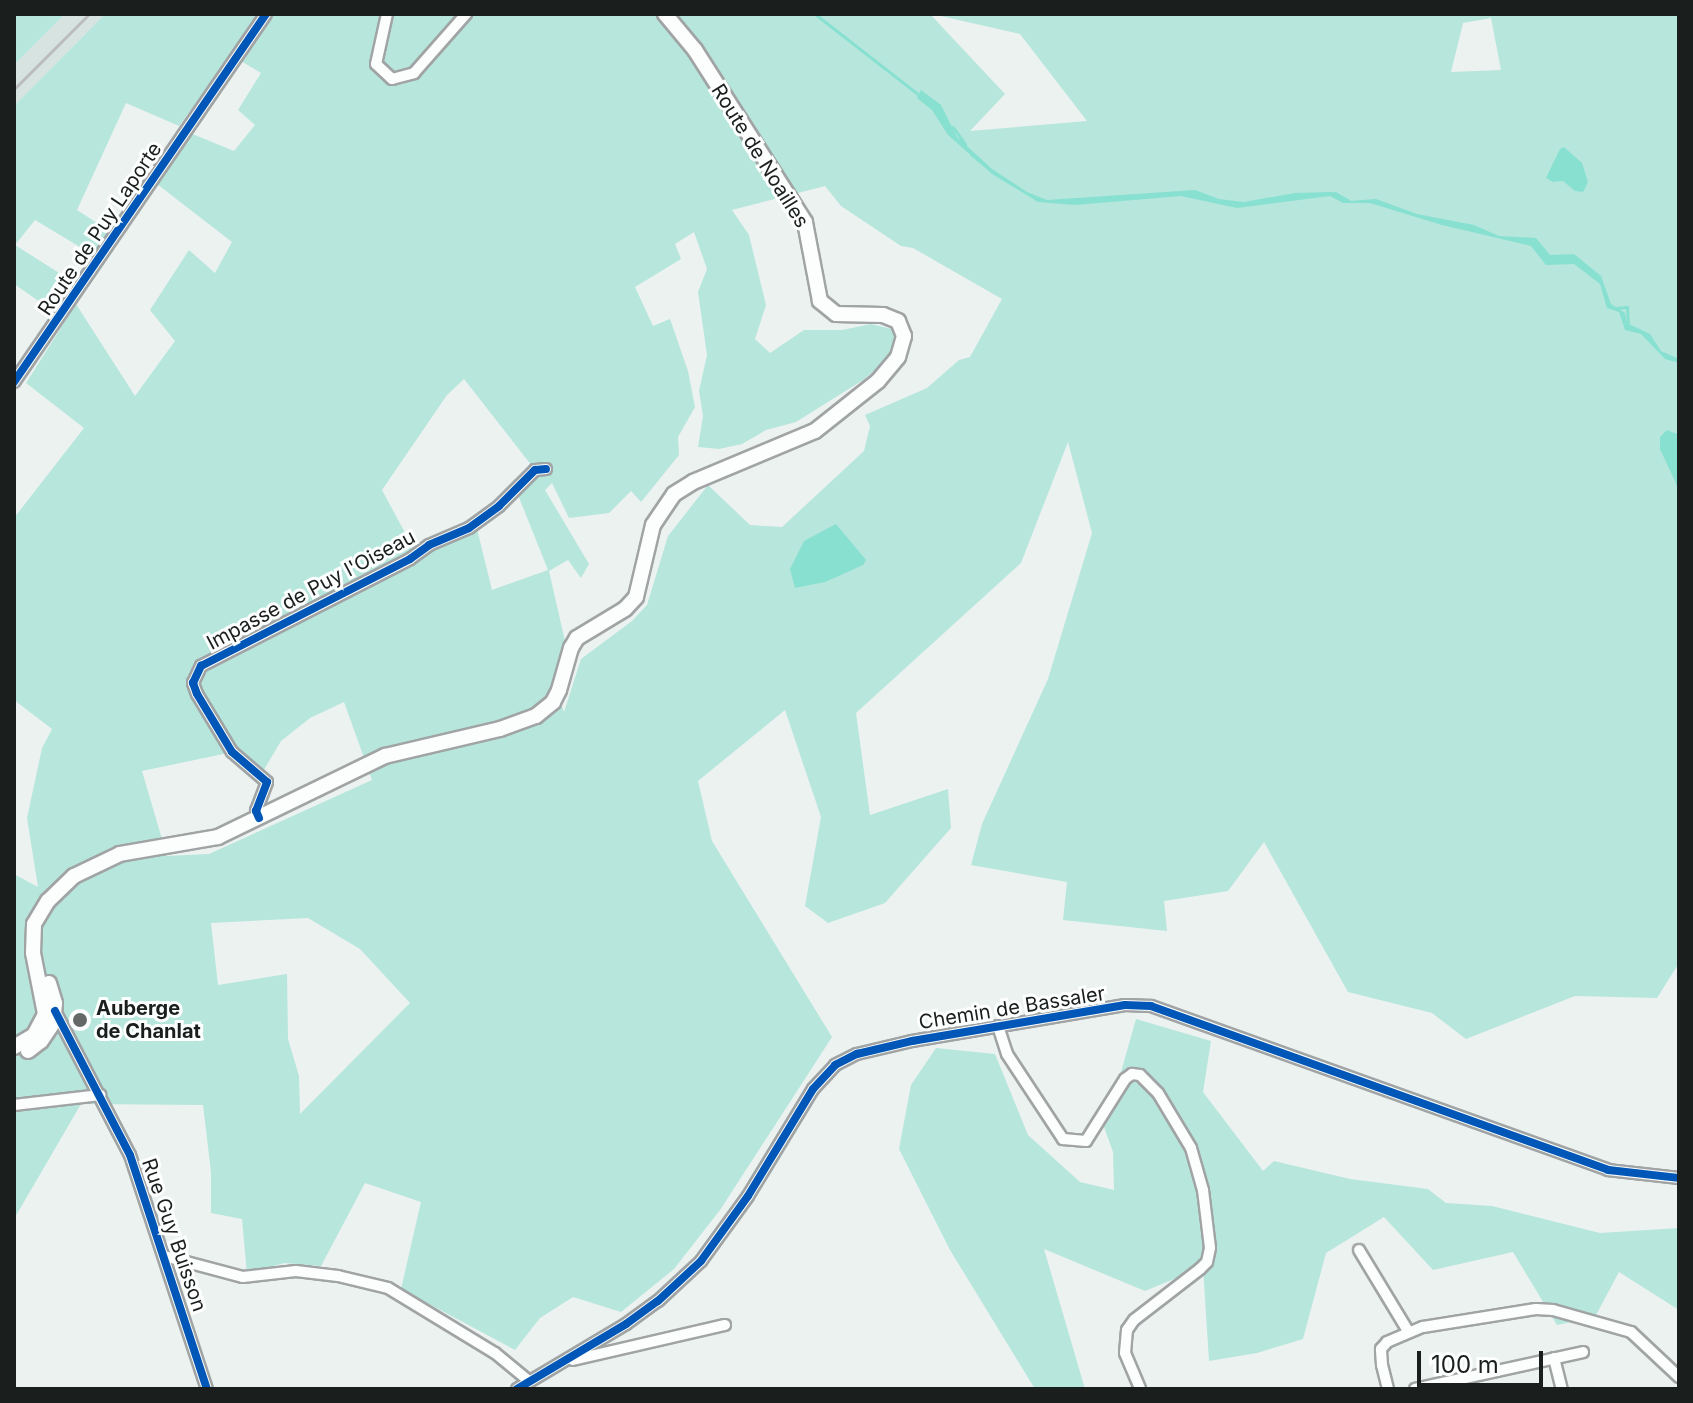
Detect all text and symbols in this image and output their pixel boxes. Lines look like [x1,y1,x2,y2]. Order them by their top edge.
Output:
street label: Route de Noailles [706,80,814,232]
street label: Route de Puy Laporte [33,138,167,320]
street label: Impasse de Puy l'Oiseau [203,525,419,655]
street label: Chemin de Bassaler [917,981,1107,1035]
place label: Auberge de Chanlat [96,996,201,1043]
marker: Auberge de Chanlat [71,1011,89,1029]
street label: Rue Guy Buisson [137,1155,211,1315]
scale bar [1421,1335,1547,1385]
text: 100 m [1431,1350,1499,1379]

